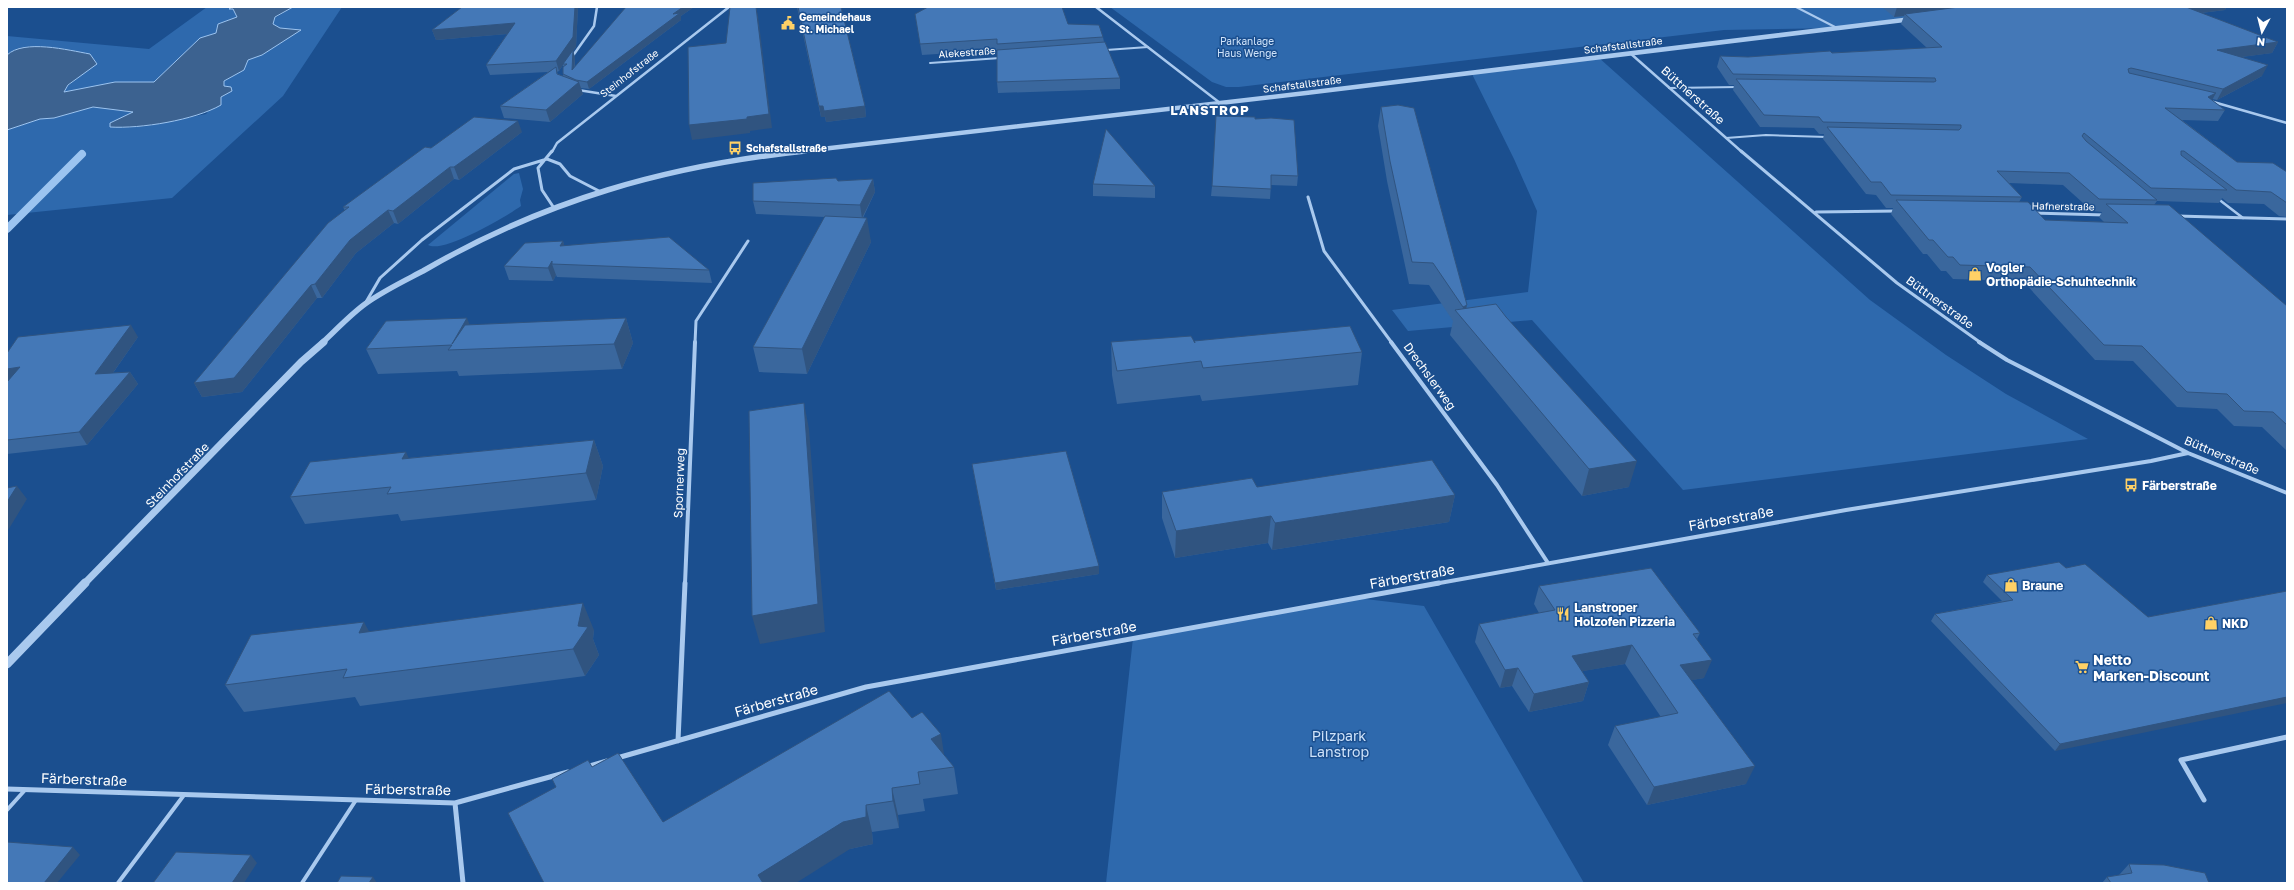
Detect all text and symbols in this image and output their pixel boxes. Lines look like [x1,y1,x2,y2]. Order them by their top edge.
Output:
place label: Gemeindehaus St. Michael [799,11,872,35]
north arrow [2242,12,2282,52]
public building icon: Gemeindehaus St. Michael [780,15,796,31]
street label: Schafstallstraße [1583,34,1663,56]
park label: Parkanlage Haus Wenge [1217,35,1277,59]
text: N [2256,35,2266,49]
street label: Alekestraße [938,44,996,60]
street label: Steinhofstraße [597,46,661,100]
street label: Büttnerstraße [1658,63,1728,127]
street label: Schafstallstraße [1262,73,1342,95]
district label: LANSTROP [1170,102,1250,118]
bus stop icon: Schafstallstraße [727,140,743,156]
place label: Schafstallstraße [746,142,827,154]
street label: Hafnerstraße [2031,199,2095,213]
place label: Vogler Orthopädie-Schuhtechnik [1986,260,2136,289]
shop icon: Vogler Orthopädie-Schuhtechnik [1967,266,1983,282]
street label: Büttnerstraße [1903,272,1977,332]
street label: Drechslerweg [1400,339,1460,413]
street label: Büttnerstraße [2182,432,2262,478]
street label: Steinhofstraße [142,439,212,511]
street label: Spornerweg [670,448,688,518]
bus stop icon: Färberstraße [2123,477,2139,493]
place label: Färberstraße [2142,478,2217,493]
street label: Färberstraße [1687,502,1775,534]
street label: Färberstraße [1368,560,1456,592]
shop icon: Braune [2003,577,2019,593]
place label: Braune [2022,578,2063,593]
place label: Lanstroper Holzofen Pizzeria [1574,600,1675,629]
restaurant icon: Lanstroper Holzofen Pizzeria [1555,606,1571,622]
shop icon: NKD [2203,615,2219,631]
place label: NKD [2222,616,2249,631]
street label: Färberstraße [1050,617,1138,649]
place label: Netto Marken-Discount [2093,651,2210,684]
supermarket icon: Netto Marken-Discount [2074,659,2090,675]
street label: Färberstraße [732,680,820,720]
park label: Pilzpark Lanstrop [1309,727,1369,760]
street label: Färberstraße [41,769,127,789]
street label: Färberstraße [365,780,451,798]

